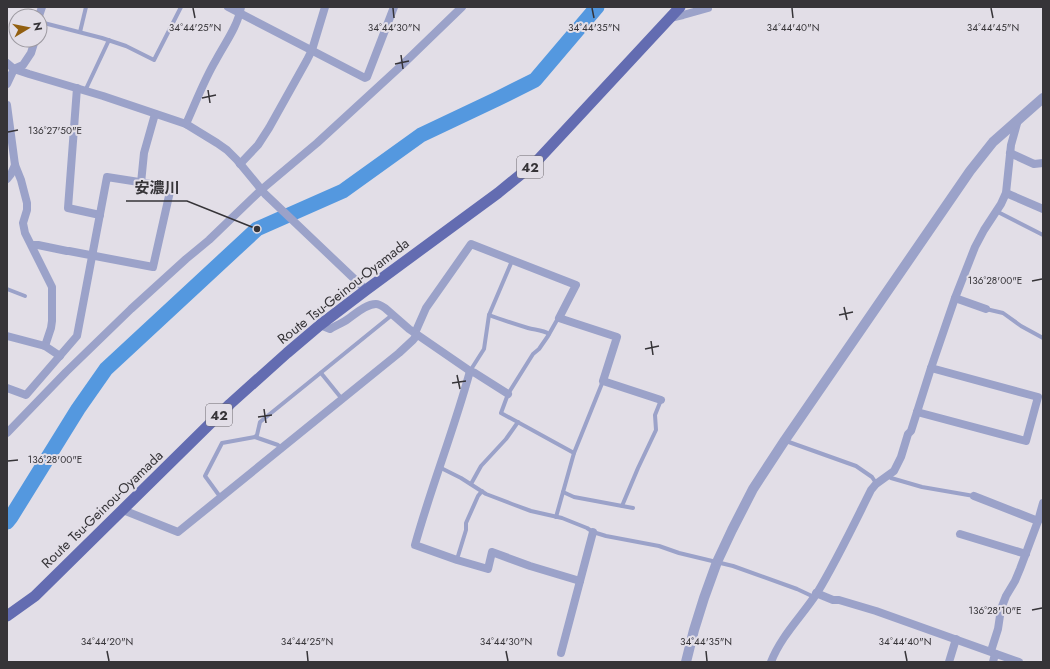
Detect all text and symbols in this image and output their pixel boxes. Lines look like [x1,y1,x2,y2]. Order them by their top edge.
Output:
north arrow [8,8,48,48]
text: 34°44'25"N [169,20,221,35]
text: 34°44'30"N [368,20,420,35]
text: 34°44'35"N [568,20,620,35]
text: 34°44'40"N [767,20,819,35]
text: 34°44'45"N [967,20,1019,35]
text: N [29,21,46,32]
text: 136°27'50"E [28,123,82,138]
road number: 42 [517,156,543,178]
callout: 安濃川 [126,174,187,201]
text: 安濃川 [134,177,180,199]
street label: Route Tsu-Geinou-Oyamada [273,233,413,349]
text: 136°28'00"E [968,273,1022,288]
road number: 42 [206,404,232,426]
street label: Route Tsu-Geinou-Oyamada [37,445,167,573]
text: 136°28'00"E [28,452,82,467]
text: 136°28'10"E [968,603,1022,618]
text: 34°44'20"N [81,634,133,649]
text: 34°44'25"N [281,634,333,649]
text: 34°44'30"N [480,634,532,649]
text: 34°44'35"N [680,634,732,649]
text: 34°44'40"N [879,634,931,649]

